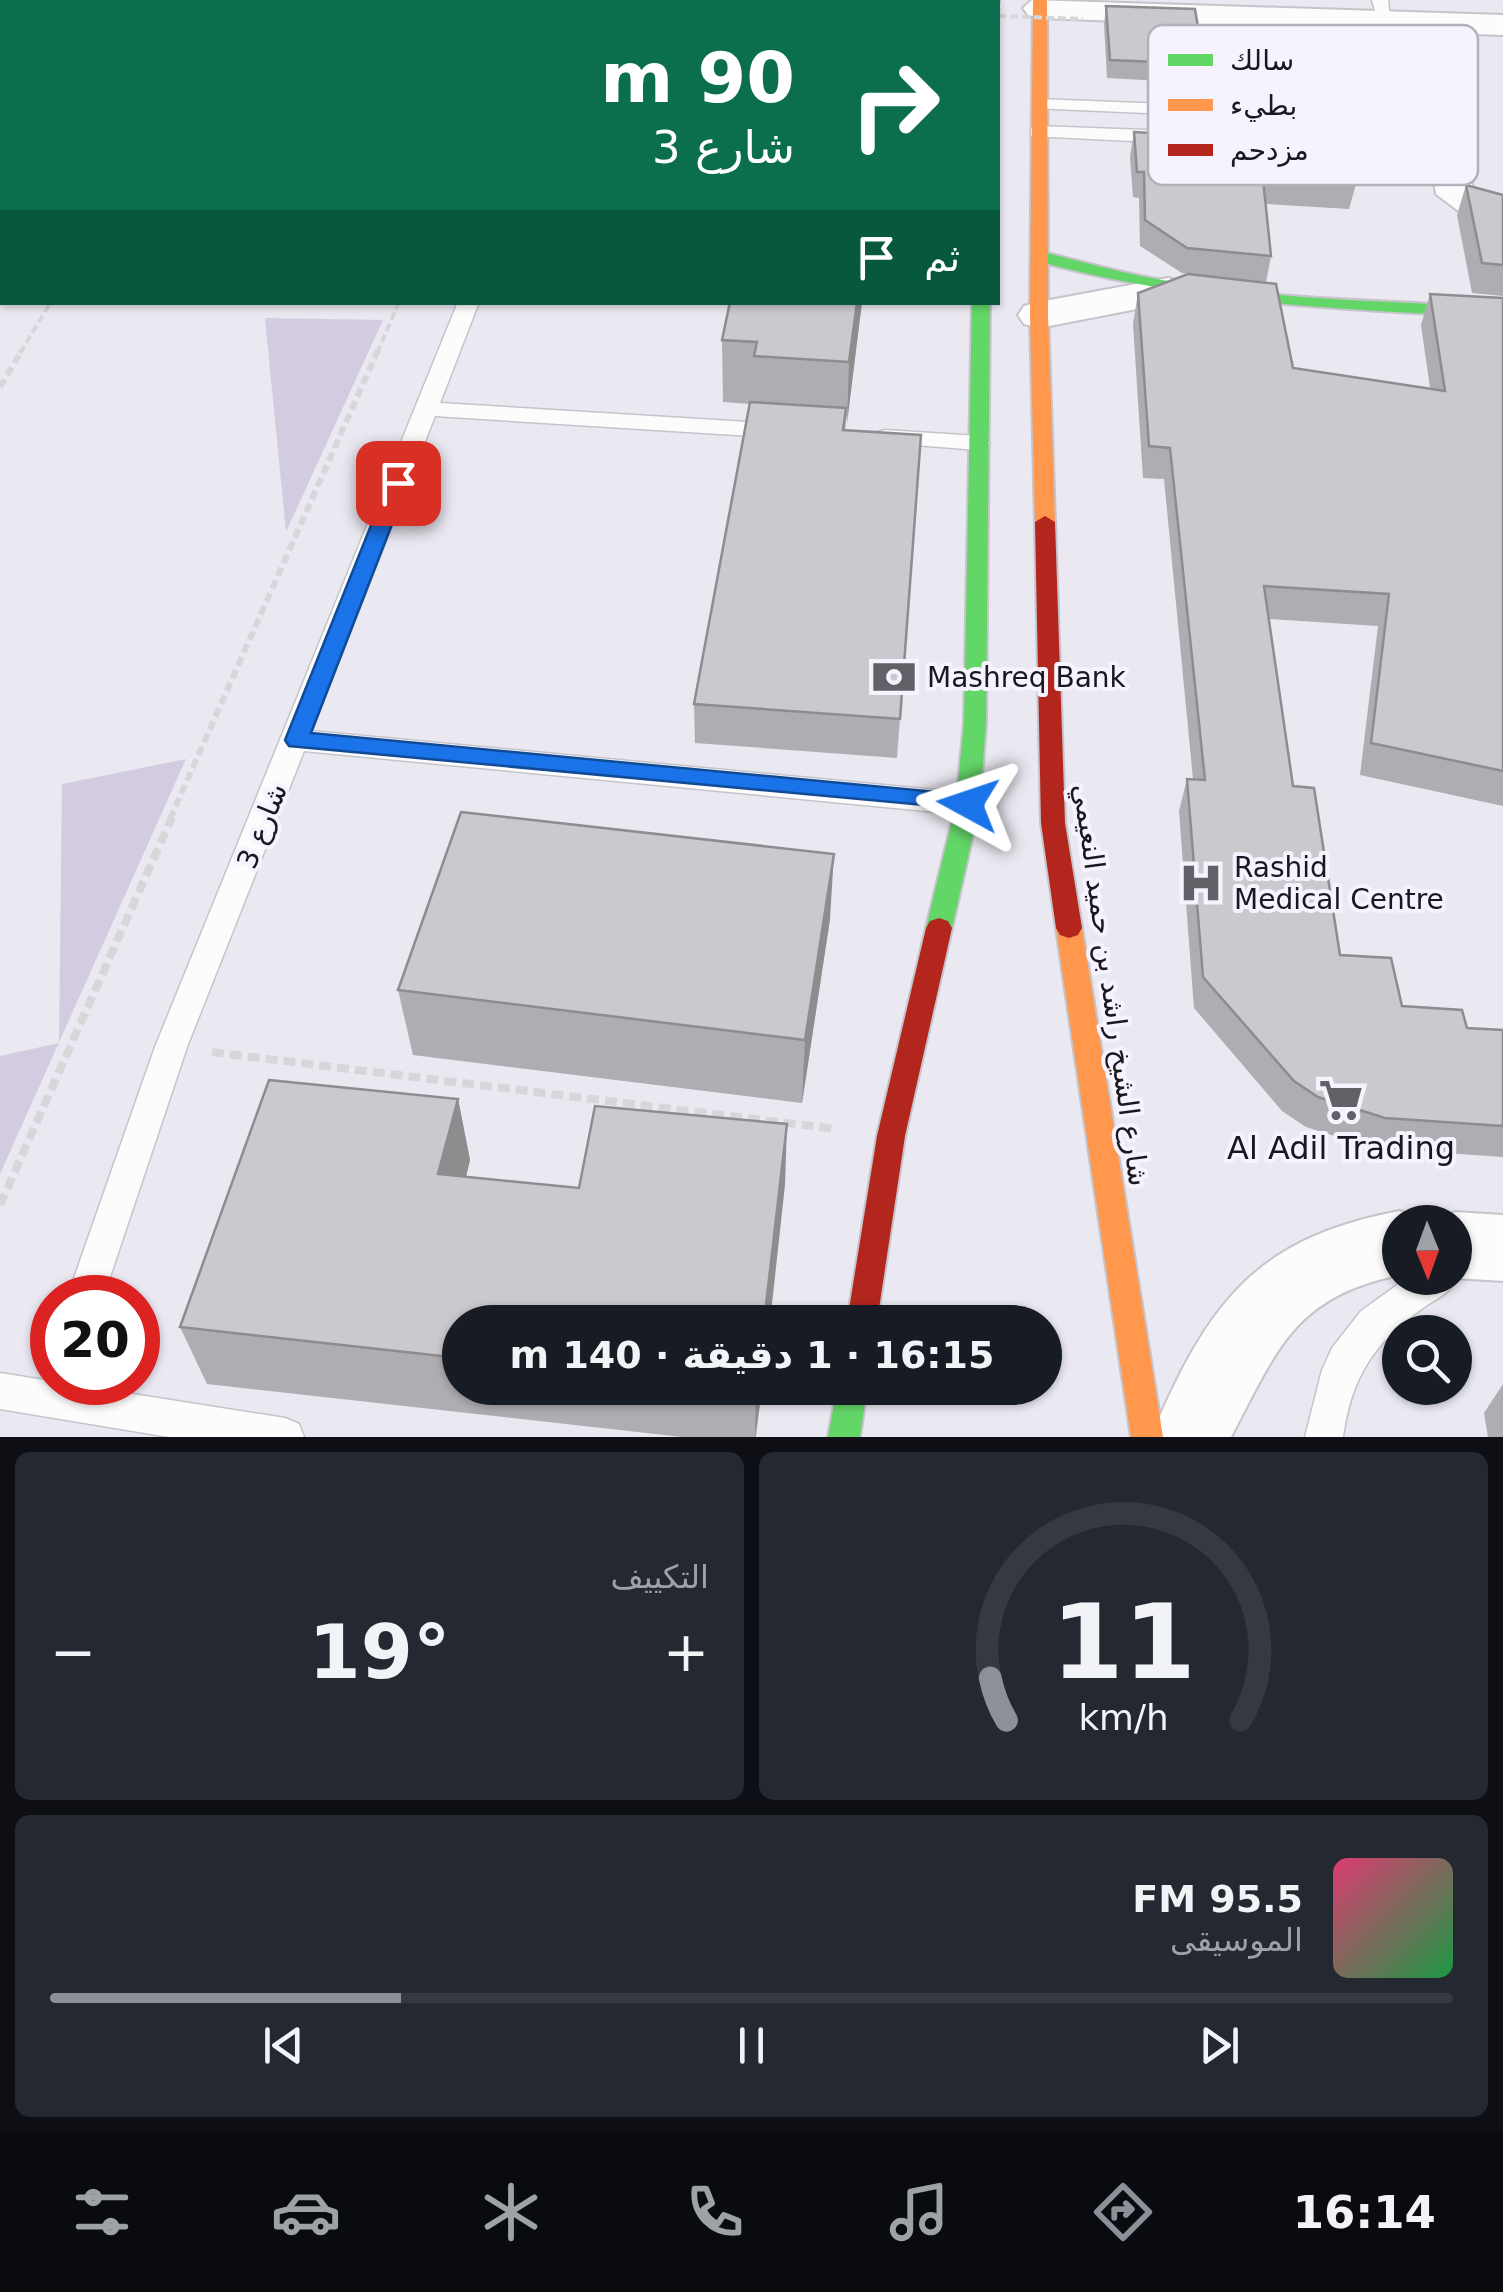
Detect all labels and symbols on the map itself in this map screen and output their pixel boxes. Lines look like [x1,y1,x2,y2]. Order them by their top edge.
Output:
legend [1148,25,1478,185]
text: سالك [1230,44,1294,77]
text: بطيء [1230,89,1297,122]
text: مزدحم [1230,134,1309,167]
pin [356,441,441,526]
bank icon: Mashreq Bank [870,653,918,701]
place label: Mashreq Bank [927,661,1127,694]
position arrow [916,752,1020,856]
street label: شارع 3 [230,779,294,873]
street label: شارع الشيخ راشد بن حميد النعيمي [1066,782,1156,1188]
place label: Rashid Medical Centre [1234,851,1444,916]
hospital icon: Rashid Medical Centre [1177,859,1225,907]
supermarket icon: Al Adil Trading [1317,1076,1365,1124]
place label: Al Adil Trading [1227,1129,1455,1167]
north arrow [1382,1205,1472,1295]
speed limit sign: 20 [30,1275,160,1405]

